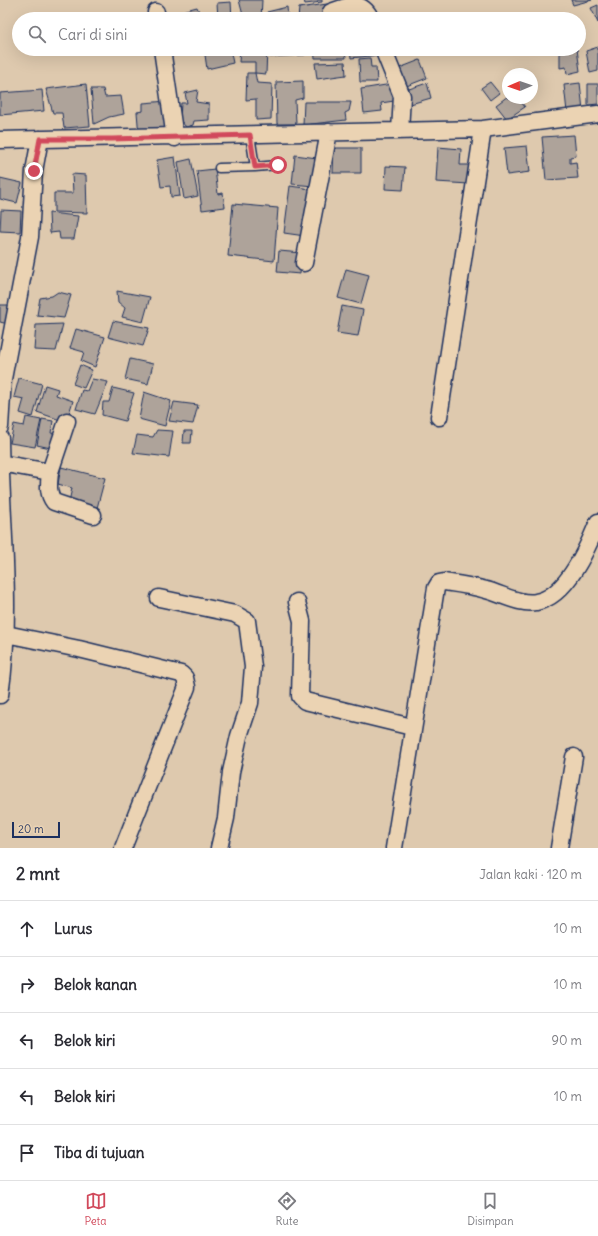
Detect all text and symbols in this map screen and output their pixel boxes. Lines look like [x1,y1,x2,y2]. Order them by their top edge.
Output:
search box [12,12,586,56]
icon: search [26,23,48,45]
text: Cari di sini [58,25,127,44]
north arrow [502,68,538,104]
route start [269,156,287,174]
route end [25,162,43,180]
scale bar [12,820,60,839]
text: 20 m [18,822,44,836]
text: 2 mnt [16,863,60,885]
text: Jalan kaki · 120 m [479,866,582,883]
icon: ahead [16,918,38,940]
text: Lurus [54,919,92,938]
text: 10 m [554,920,582,937]
icon: right [16,974,38,996]
text: Belok kanan [54,975,137,994]
text: 10 m [554,976,582,993]
icon: left [16,1030,38,1052]
text: Belok kiri [54,1031,115,1050]
text: 90 m [551,1032,582,1049]
icon: left [16,1086,38,1108]
text: Belok kiri [54,1087,115,1106]
text: 10 m [554,1088,582,1105]
icon: arrive [16,1142,38,1164]
text: Tiba di tujuan [54,1143,144,1162]
tab: Peta [84,1190,107,1228]
tab: Rute [275,1190,298,1228]
tab: Disimpan [467,1190,514,1228]

